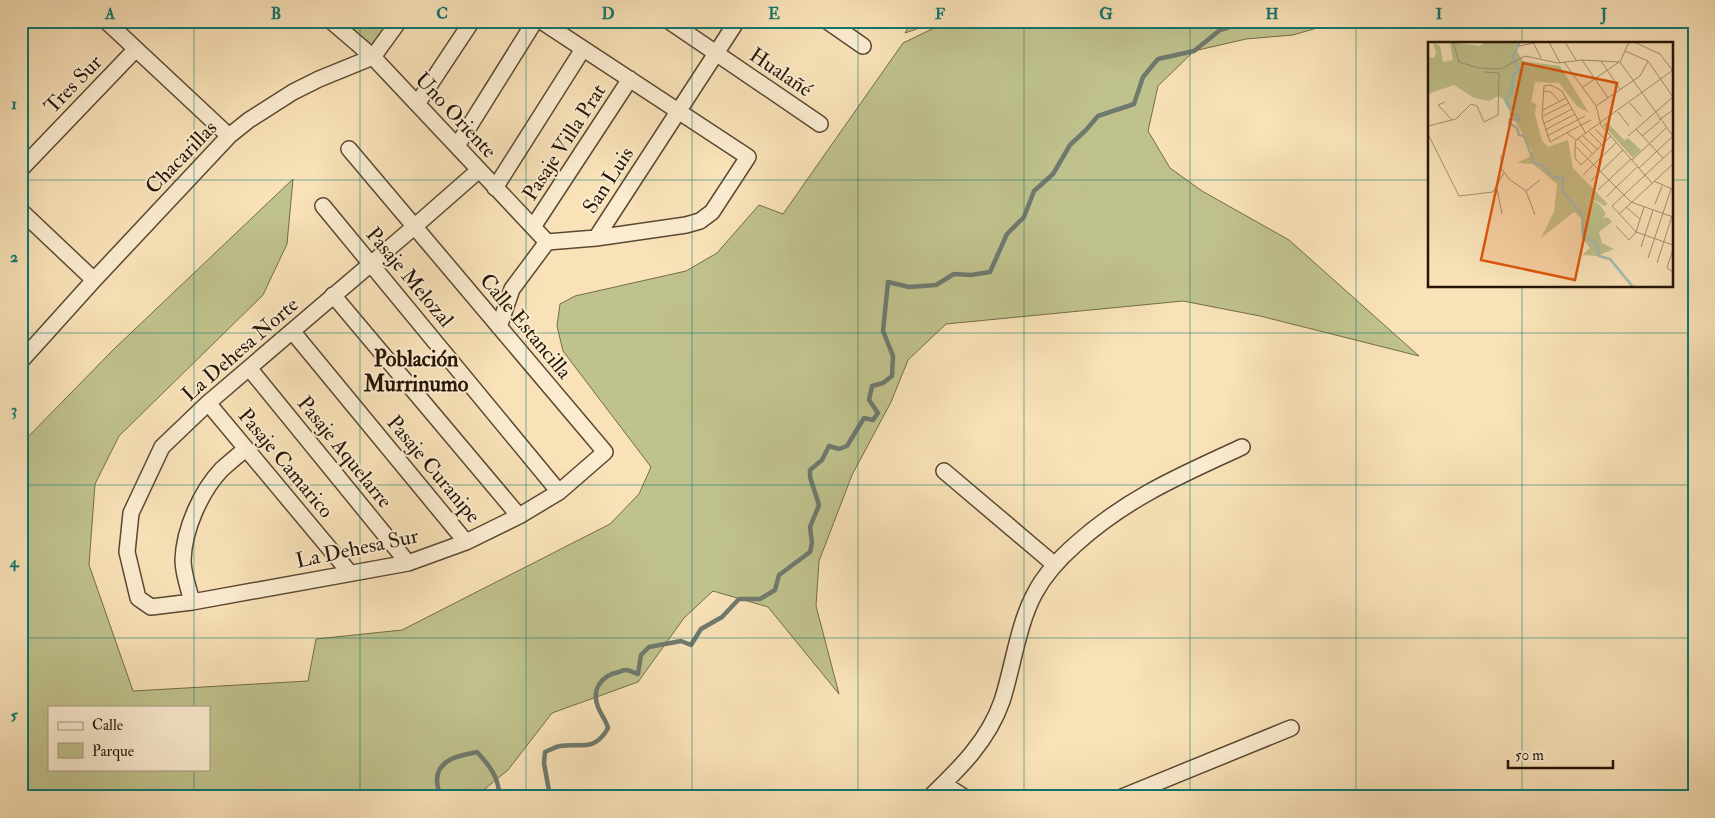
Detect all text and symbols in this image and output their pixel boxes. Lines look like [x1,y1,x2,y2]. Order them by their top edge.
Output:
text: A [104,4,116,24]
text: B [271,4,281,24]
text: C [436,4,448,24]
text: D [601,4,615,24]
text: E [768,4,780,24]
text: F [935,4,945,24]
text: G [1099,4,1113,24]
text: H [1265,4,1279,24]
text: I [1436,4,1443,24]
text: J [1600,4,1608,25]
street label: Hualañé [744,42,818,103]
inset map [1428,42,1672,288]
street label: Tres Sur [39,49,108,120]
street label: Uno Oriente [409,67,502,164]
street label: Pasaje Villa Prat [517,79,612,206]
text: 1 [11,94,17,114]
street label: Chacarillas [140,115,223,200]
street label: San Luis [577,142,640,219]
street label: Pasaje Melozal [360,222,460,333]
text: 2 [10,247,18,267]
street label: Calle Estancilla [474,268,578,385]
street label: La Dehesa Norte [176,291,304,407]
district label: Población Murrinumo [363,345,469,398]
street label: Pasaje Aquelarre [291,391,398,514]
text: 3 [11,400,17,420]
street label: Pasaje Camarico [232,403,339,524]
street label: Pasaje Curanipe [381,410,487,529]
street label: La Dehesa Sur [293,522,421,575]
text: 4 [9,552,20,572]
text: 5 [10,705,18,725]
legend [48,706,210,770]
text: Calle [92,716,123,735]
scale bar [1508,738,1612,770]
text: Parque [92,742,134,761]
text: 50 m [1515,746,1544,765]

